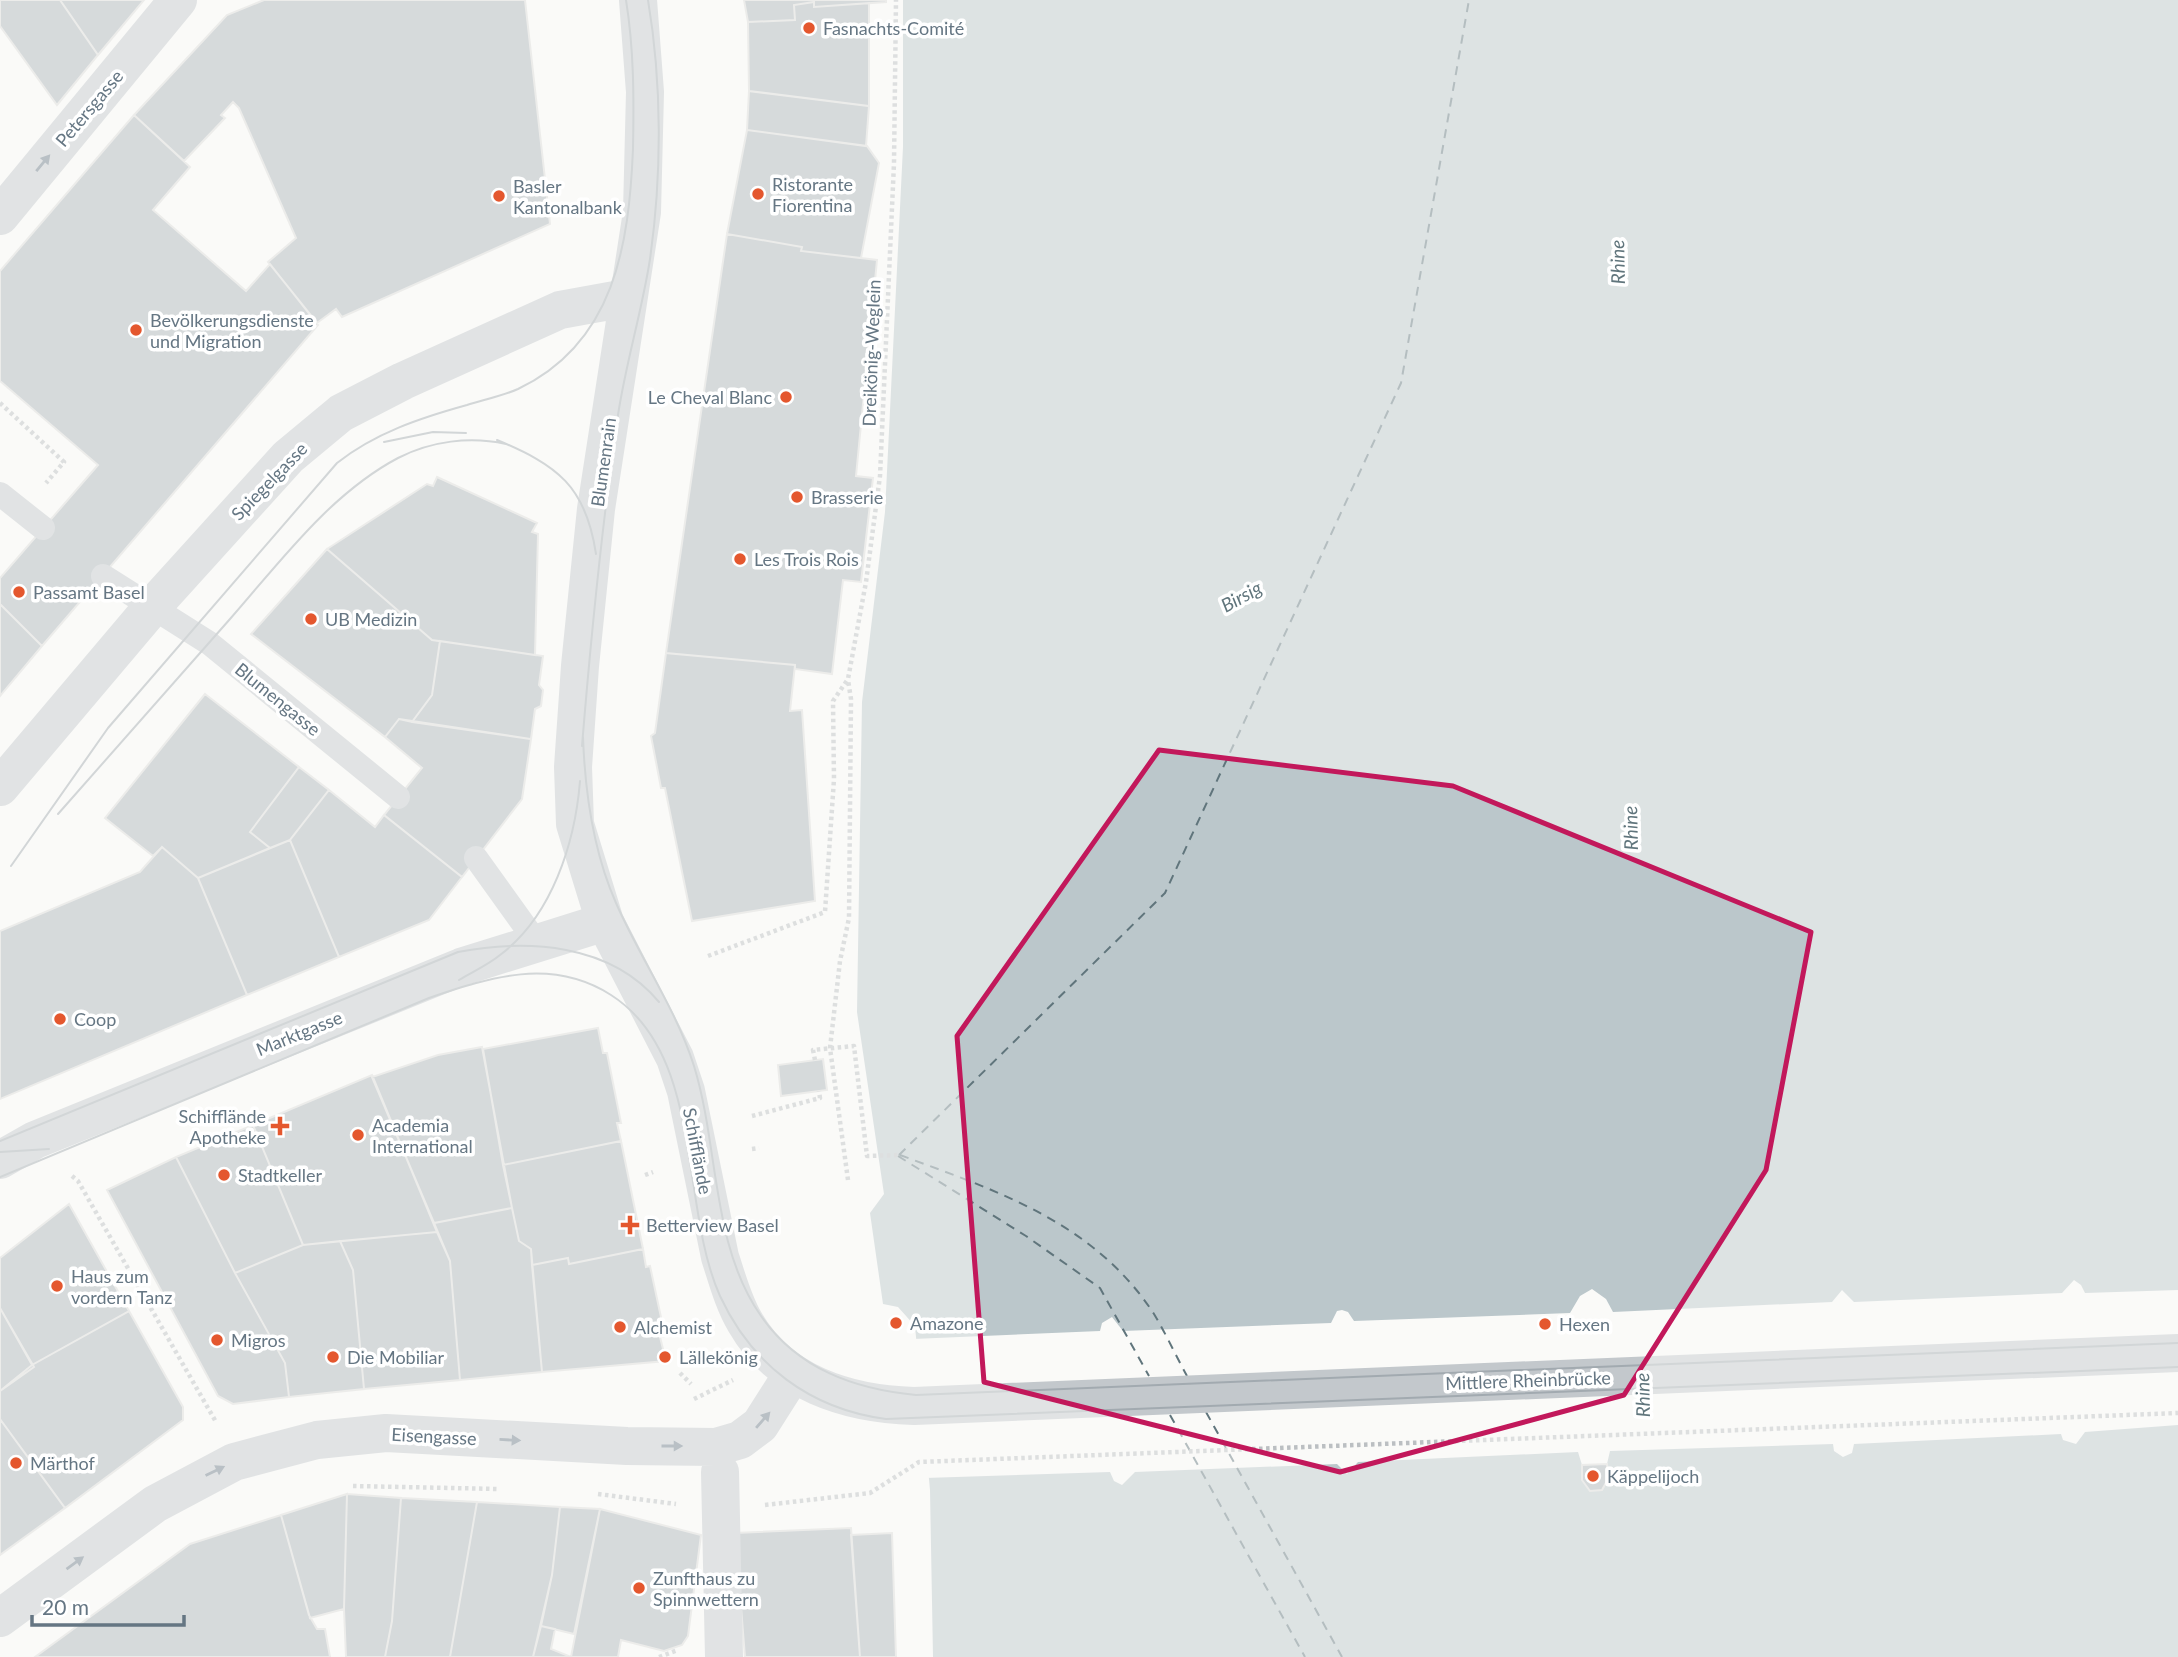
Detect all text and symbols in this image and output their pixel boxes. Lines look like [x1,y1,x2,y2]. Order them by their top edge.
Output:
place label: Fasnachts-Comité [823,17,964,39]
marker: Fasnachts-Comité [801,20,817,36]
street label: Petersgasse [51,65,127,151]
one-way arrow [36,155,51,173]
place label: Ristorante Fiorentina [772,173,853,216]
place label: Basler Kantonalbank [513,175,623,218]
marker: Ristorante Fiorentina [750,186,766,202]
marker: Basler Kantonalbank [491,188,507,204]
water label: Rhine [1605,240,1629,284]
street label: Dreikönig-Weglein [857,279,885,427]
place label: Bevölkerungsdienste und Migration [150,309,314,352]
marker: Bevölkerungsdienste und Migration [128,322,144,338]
place label: Le Cheval Blanc [648,386,772,408]
marker: Le Cheval Blanc [778,389,794,405]
street label: Blumenrain [586,416,620,508]
street label: Spiegelgasse [226,437,312,525]
place label: Brasserie [811,486,883,508]
marker: Brasserie [789,489,805,505]
place label: Les Trois Rois [754,548,859,570]
marker: Les Trois Rois [732,551,748,567]
water label: Birsig [1217,575,1266,617]
place label: Passamt Basel [33,581,145,603]
marker: Passamt Basel [11,584,27,600]
place label: UB Medizin [325,608,417,630]
marker: UB Medizin [303,611,319,627]
street label: Blumengasse [231,658,325,740]
water label: Rhine [1618,806,1642,850]
street label: Marktgasse [253,1006,345,1060]
place label: Coop [74,1008,116,1030]
marker: Coop [52,1011,68,1027]
place label: Schifflände Apotheke [178,1105,266,1148]
street label: Schifflände [679,1106,717,1196]
place label: Academia International [372,1114,473,1157]
marker: Schifflände Apotheke [272,1118,288,1134]
marker: Academia International [350,1127,366,1143]
place label: Stadtkeller [238,1164,322,1186]
marker: Stadtkeller [216,1167,232,1183]
place label: Betterview Basel [646,1214,779,1236]
marker: Betterview Basel [620,1215,640,1235]
place label: Haus zum vordern Tanz [71,1265,172,1308]
marker: Haus zum vordern Tanz [49,1278,65,1294]
place label: Amazone [910,1312,984,1334]
place label: Hexen [1559,1313,1610,1335]
marker: Amazone [888,1315,904,1331]
place label: Alchemist [634,1316,712,1338]
marker: Hexen [1537,1316,1553,1332]
marker: Alchemist [612,1319,628,1335]
place label: Migros [231,1329,286,1351]
marker: Migros [209,1332,225,1348]
place label: Die Mobiliar [347,1346,444,1368]
place label: Lällekönig [679,1346,758,1368]
marker: Die Mobiliar [325,1349,341,1365]
marker: Lällekönig [657,1349,673,1365]
street label: Mittlere Rheinbrücke [1445,1366,1611,1394]
water label: Rhine [1630,1373,1654,1417]
one-way arrow [755,1411,771,1429]
street label: Eisengasse [391,1423,477,1449]
one-way arrow [499,1435,521,1446]
one-way arrow [661,1440,683,1452]
place label: Märthof [30,1452,95,1474]
marker: Märthof [8,1455,24,1471]
one-way arrow [205,1465,225,1477]
place label: Käppelijoch [1607,1465,1699,1487]
marker: Käppelijoch [1585,1468,1601,1484]
one-way arrow [65,1556,84,1570]
place label: Zunfthaus zu Spinnwettern [653,1567,759,1610]
marker: Zunfthaus zu Spinnwettern [631,1580,647,1596]
scale bar [32,1584,184,1628]
text: 20 m [42,1594,89,1619]

